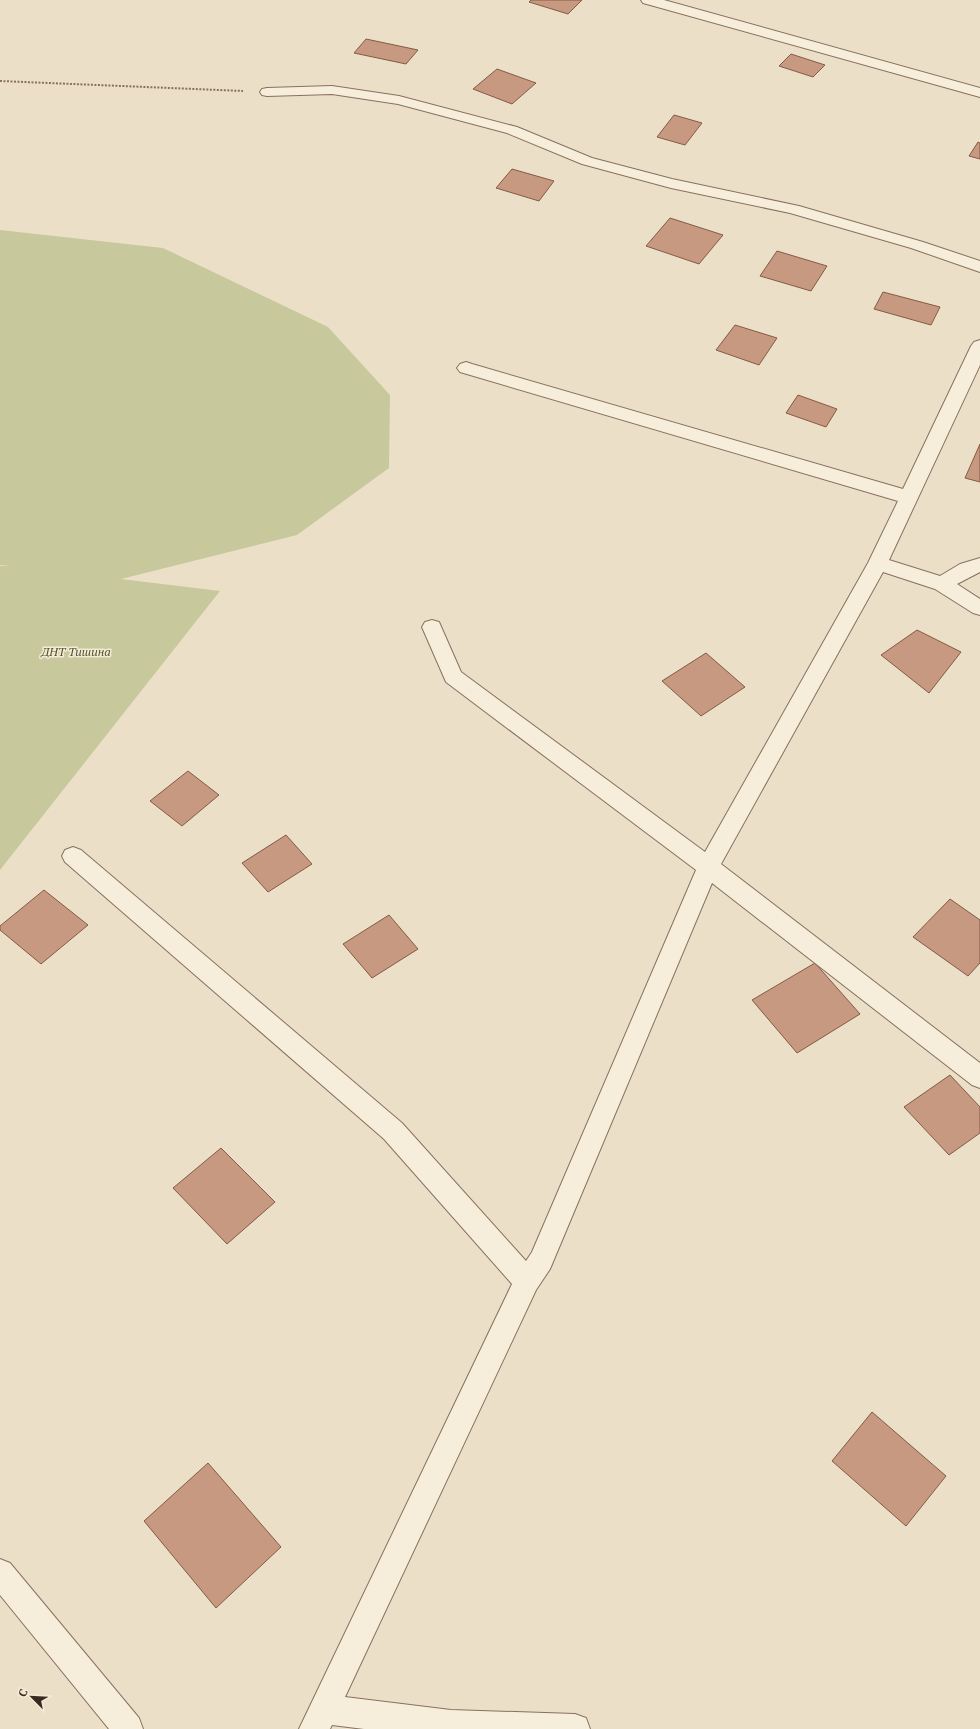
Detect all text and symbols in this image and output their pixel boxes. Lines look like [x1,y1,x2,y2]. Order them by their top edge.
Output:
park label: ДНТ Тишина [40,644,111,659]
north arrow [12,1677,52,1717]
text: С [15,1687,31,1699]

